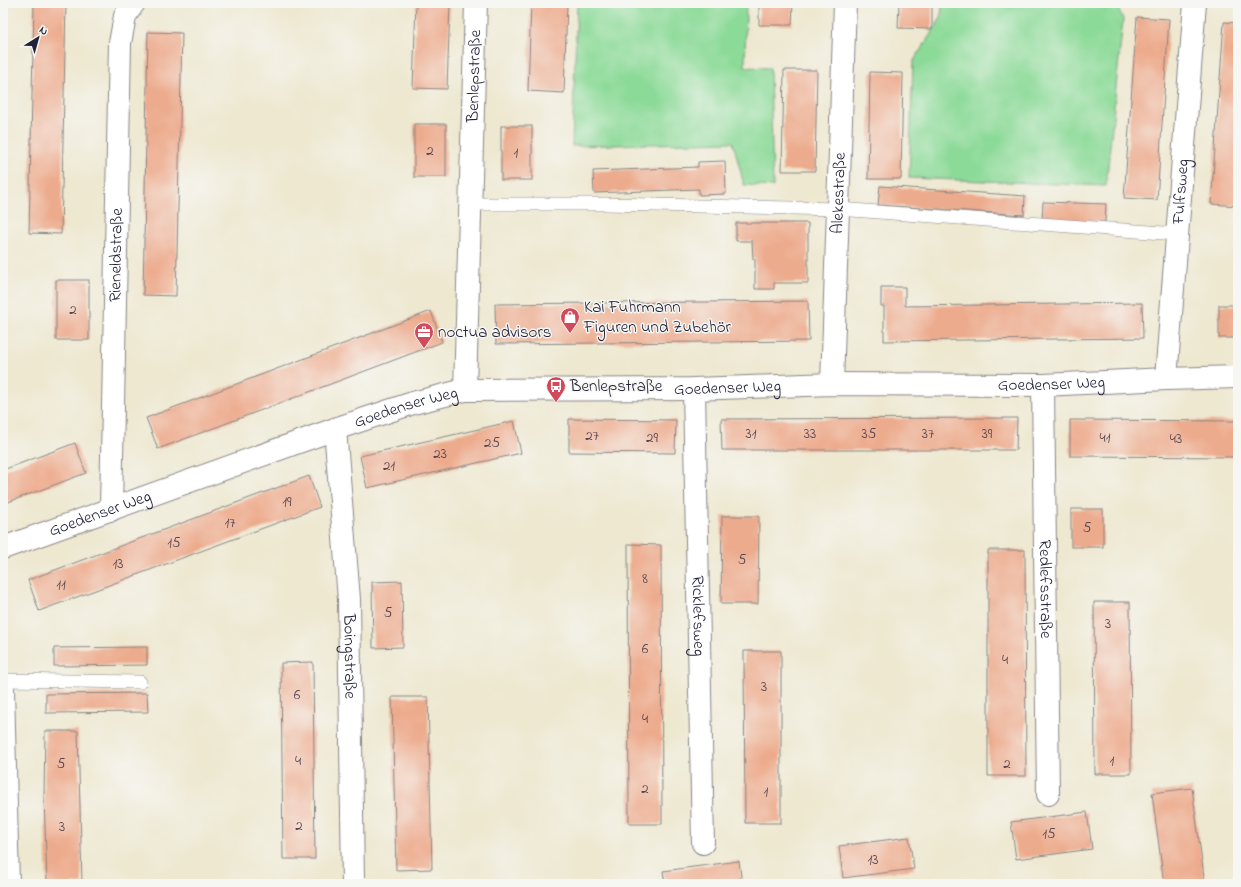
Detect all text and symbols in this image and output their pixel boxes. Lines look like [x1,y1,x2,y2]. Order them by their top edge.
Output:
north arrow [18,18,58,58]
text: N [36,22,51,39]
street label: Benlepstraße [460,29,488,124]
house number: 2 [426,140,434,162]
house number: 1 [514,142,519,164]
street label: Alekestraße [825,152,852,234]
street label: Fulfsweg [1165,158,1197,226]
street label: Rieneldstraße [103,207,129,302]
place label: Kai Fuhrmann Figuren und Zubehör [583,295,732,342]
house number: 2 [69,299,77,321]
shop icon: Kai Fuhrmann Figuren und Zubehör [559,306,581,334]
place label: noctua advisors [438,320,551,345]
office icon: noctua advisors [413,321,435,349]
street label: Goedenser Weg [998,369,1106,398]
street label: Goedenser Weg [674,373,781,402]
place label: Benlepstraße [569,374,663,399]
bus stop icon: Benlepstraße [545,375,567,403]
street label: Goedenser Weg [351,380,461,434]
house number: 31 [746,423,757,445]
house number: 33 [804,423,816,445]
house number: 35 [862,423,877,445]
house number: 37 [922,423,934,445]
house number: 39 [982,423,993,445]
house number: 27 [585,425,599,447]
house number: 29 [646,427,658,449]
house number: 41 [1100,427,1111,449]
house number: 43 [1170,428,1182,450]
house number: 25 [484,432,500,454]
house number: 23 [433,443,447,465]
house number: 21 [383,455,395,477]
street label: Goedenser Weg [45,483,155,543]
house number: 19 [282,491,292,513]
house number: 17 [225,512,235,534]
house number: 5 [1083,517,1092,539]
house number: 15 [167,532,181,554]
street label: Redlefsstraße [1032,539,1059,639]
house number: 5 [738,549,747,571]
house number: 13 [113,553,123,575]
house number: 8 [642,568,648,590]
house number: 11 [56,574,66,596]
street label: Ricklefsweg [685,575,712,657]
house number: 5 [384,602,393,624]
street label: Boingstraße [335,613,363,699]
house number: 3 [1105,613,1111,635]
house number: 6 [642,638,649,660]
house number: 4 [1002,649,1008,671]
house number: 3 [761,676,767,698]
house number: 6 [294,684,301,706]
house number: 4 [642,708,648,730]
house number: 4 [295,750,301,772]
house number: 1 [1110,750,1115,772]
house number: 5 [57,753,66,775]
house number: 2 [1003,753,1011,775]
house number: 2 [641,778,649,800]
house number: 1 [764,781,769,803]
house number: 2 [295,815,303,837]
house number: 3 [59,816,65,838]
house number: 15 [1042,823,1056,845]
house number: 13 [868,849,878,871]

